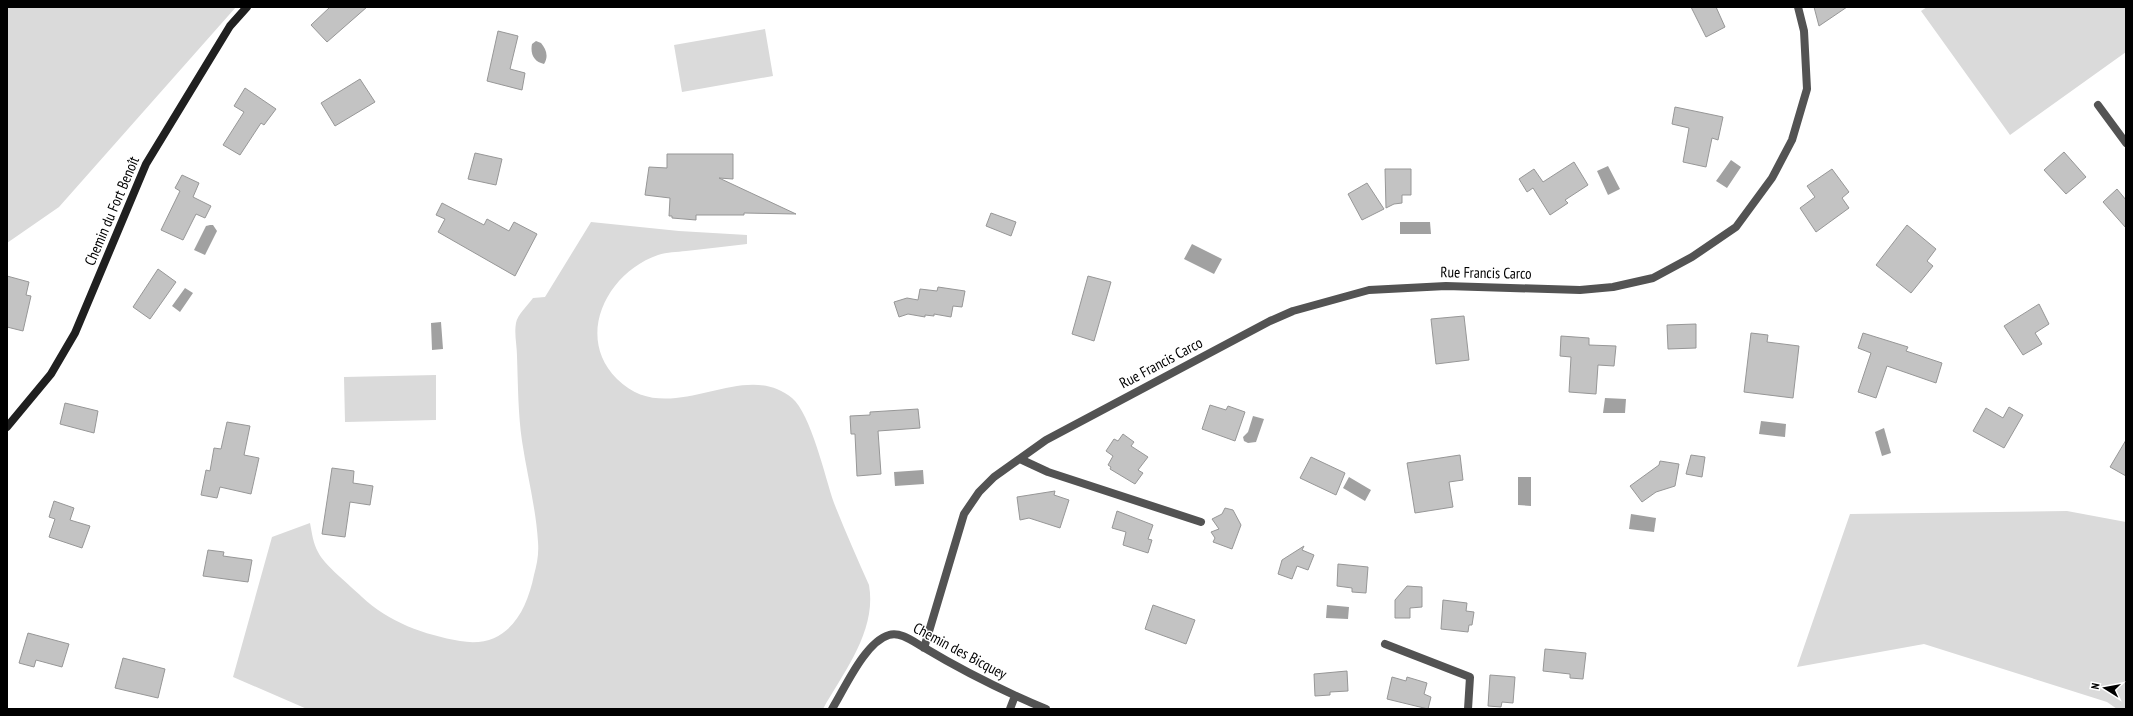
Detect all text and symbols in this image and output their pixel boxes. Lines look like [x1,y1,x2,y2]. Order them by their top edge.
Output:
street label: Chemin du Fort Benoît [80,153,143,268]
street label: Rue Francis Carco [1440,262,1532,283]
street label: Rue Francis Carco [1116,333,1205,392]
street label: Chemin des Bicquey [910,618,1011,683]
north arrow [2085,668,2125,708]
text: N [2088,682,2103,690]

